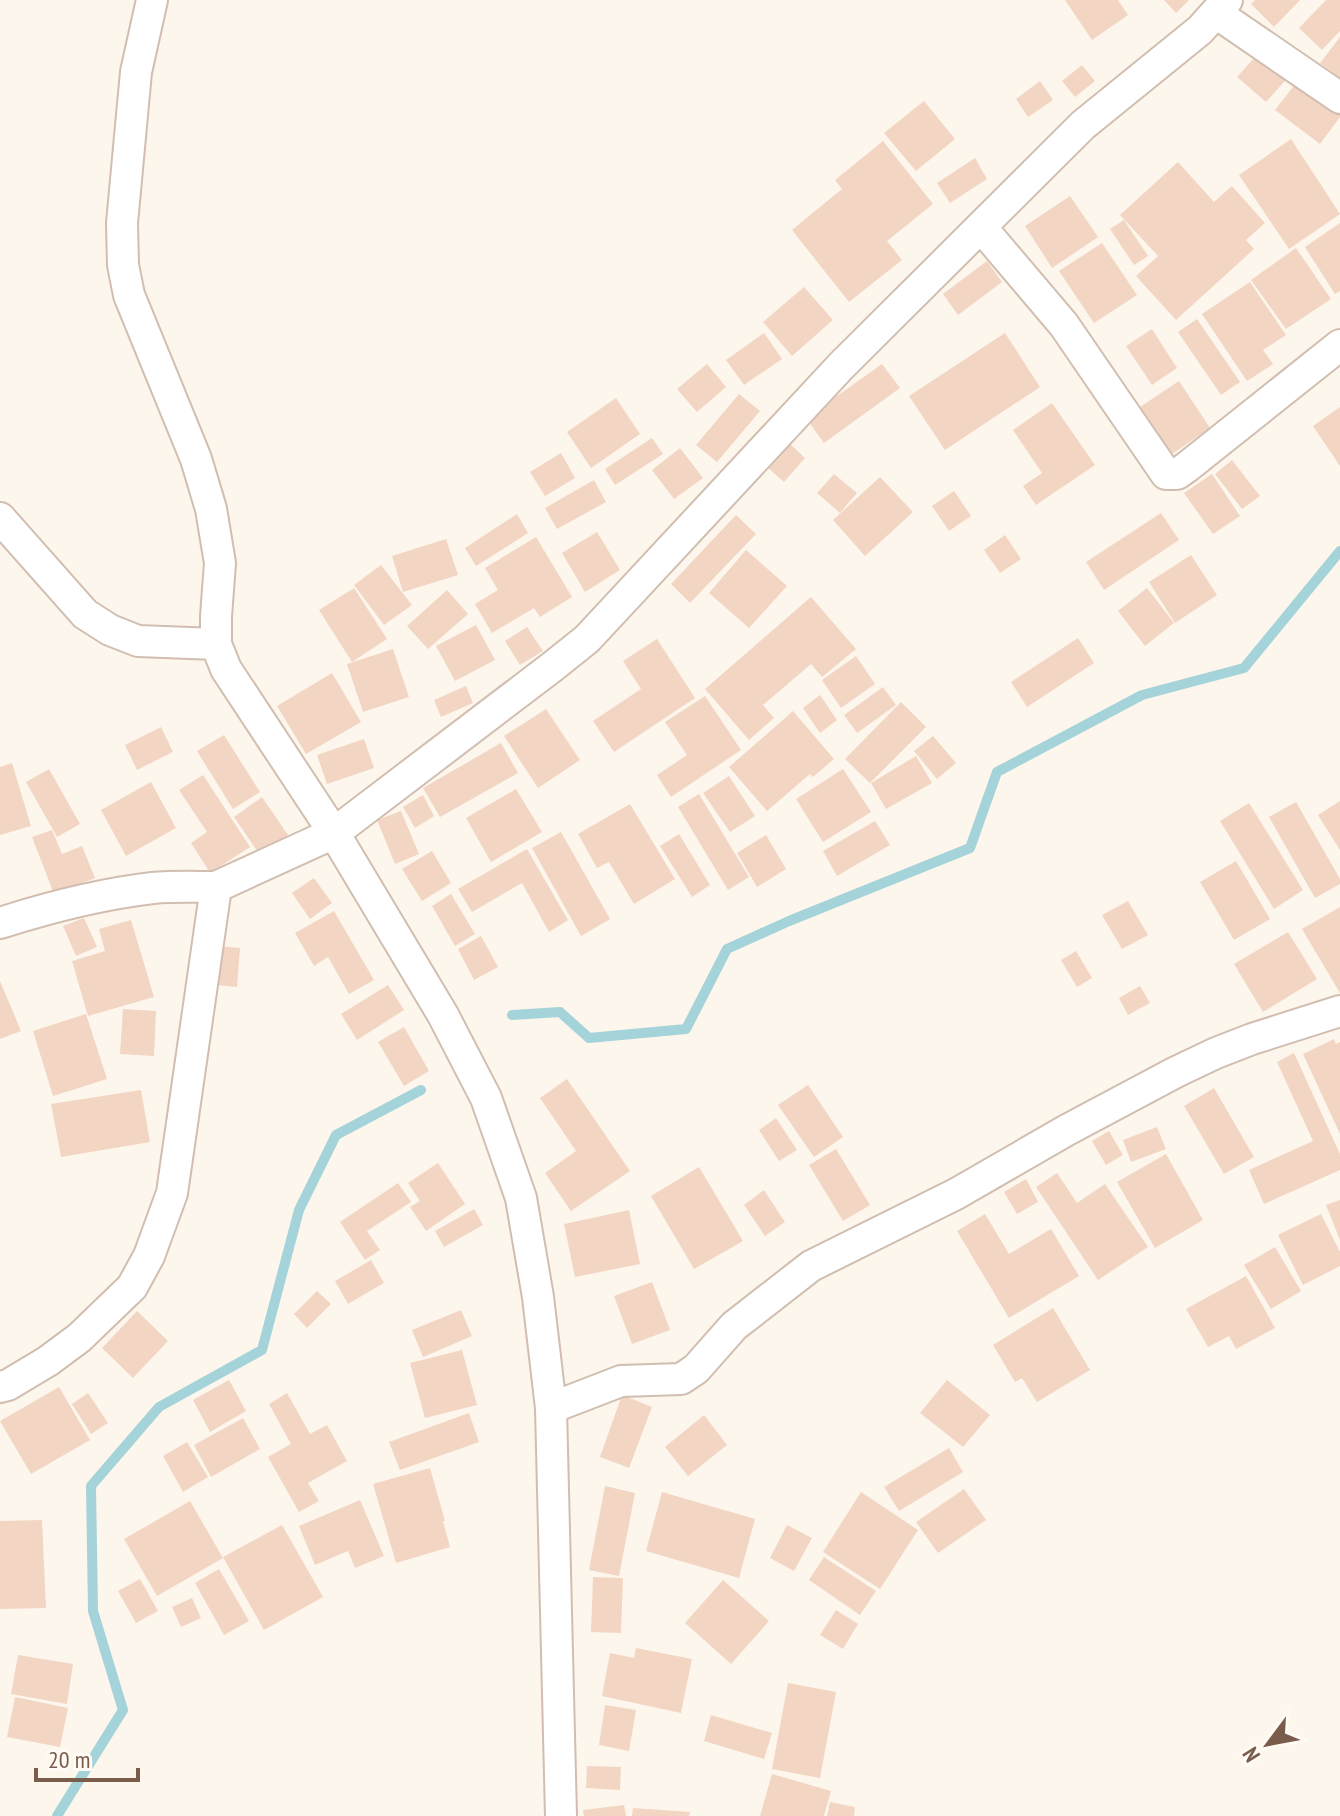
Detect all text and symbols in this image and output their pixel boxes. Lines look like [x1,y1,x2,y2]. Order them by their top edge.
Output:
north arrow [1228,1704,1308,1784]
scale bar [36,1732,138,1782]
text: N [1236,1742,1266,1767]
text: 20 m [48,1744,90,1775]

